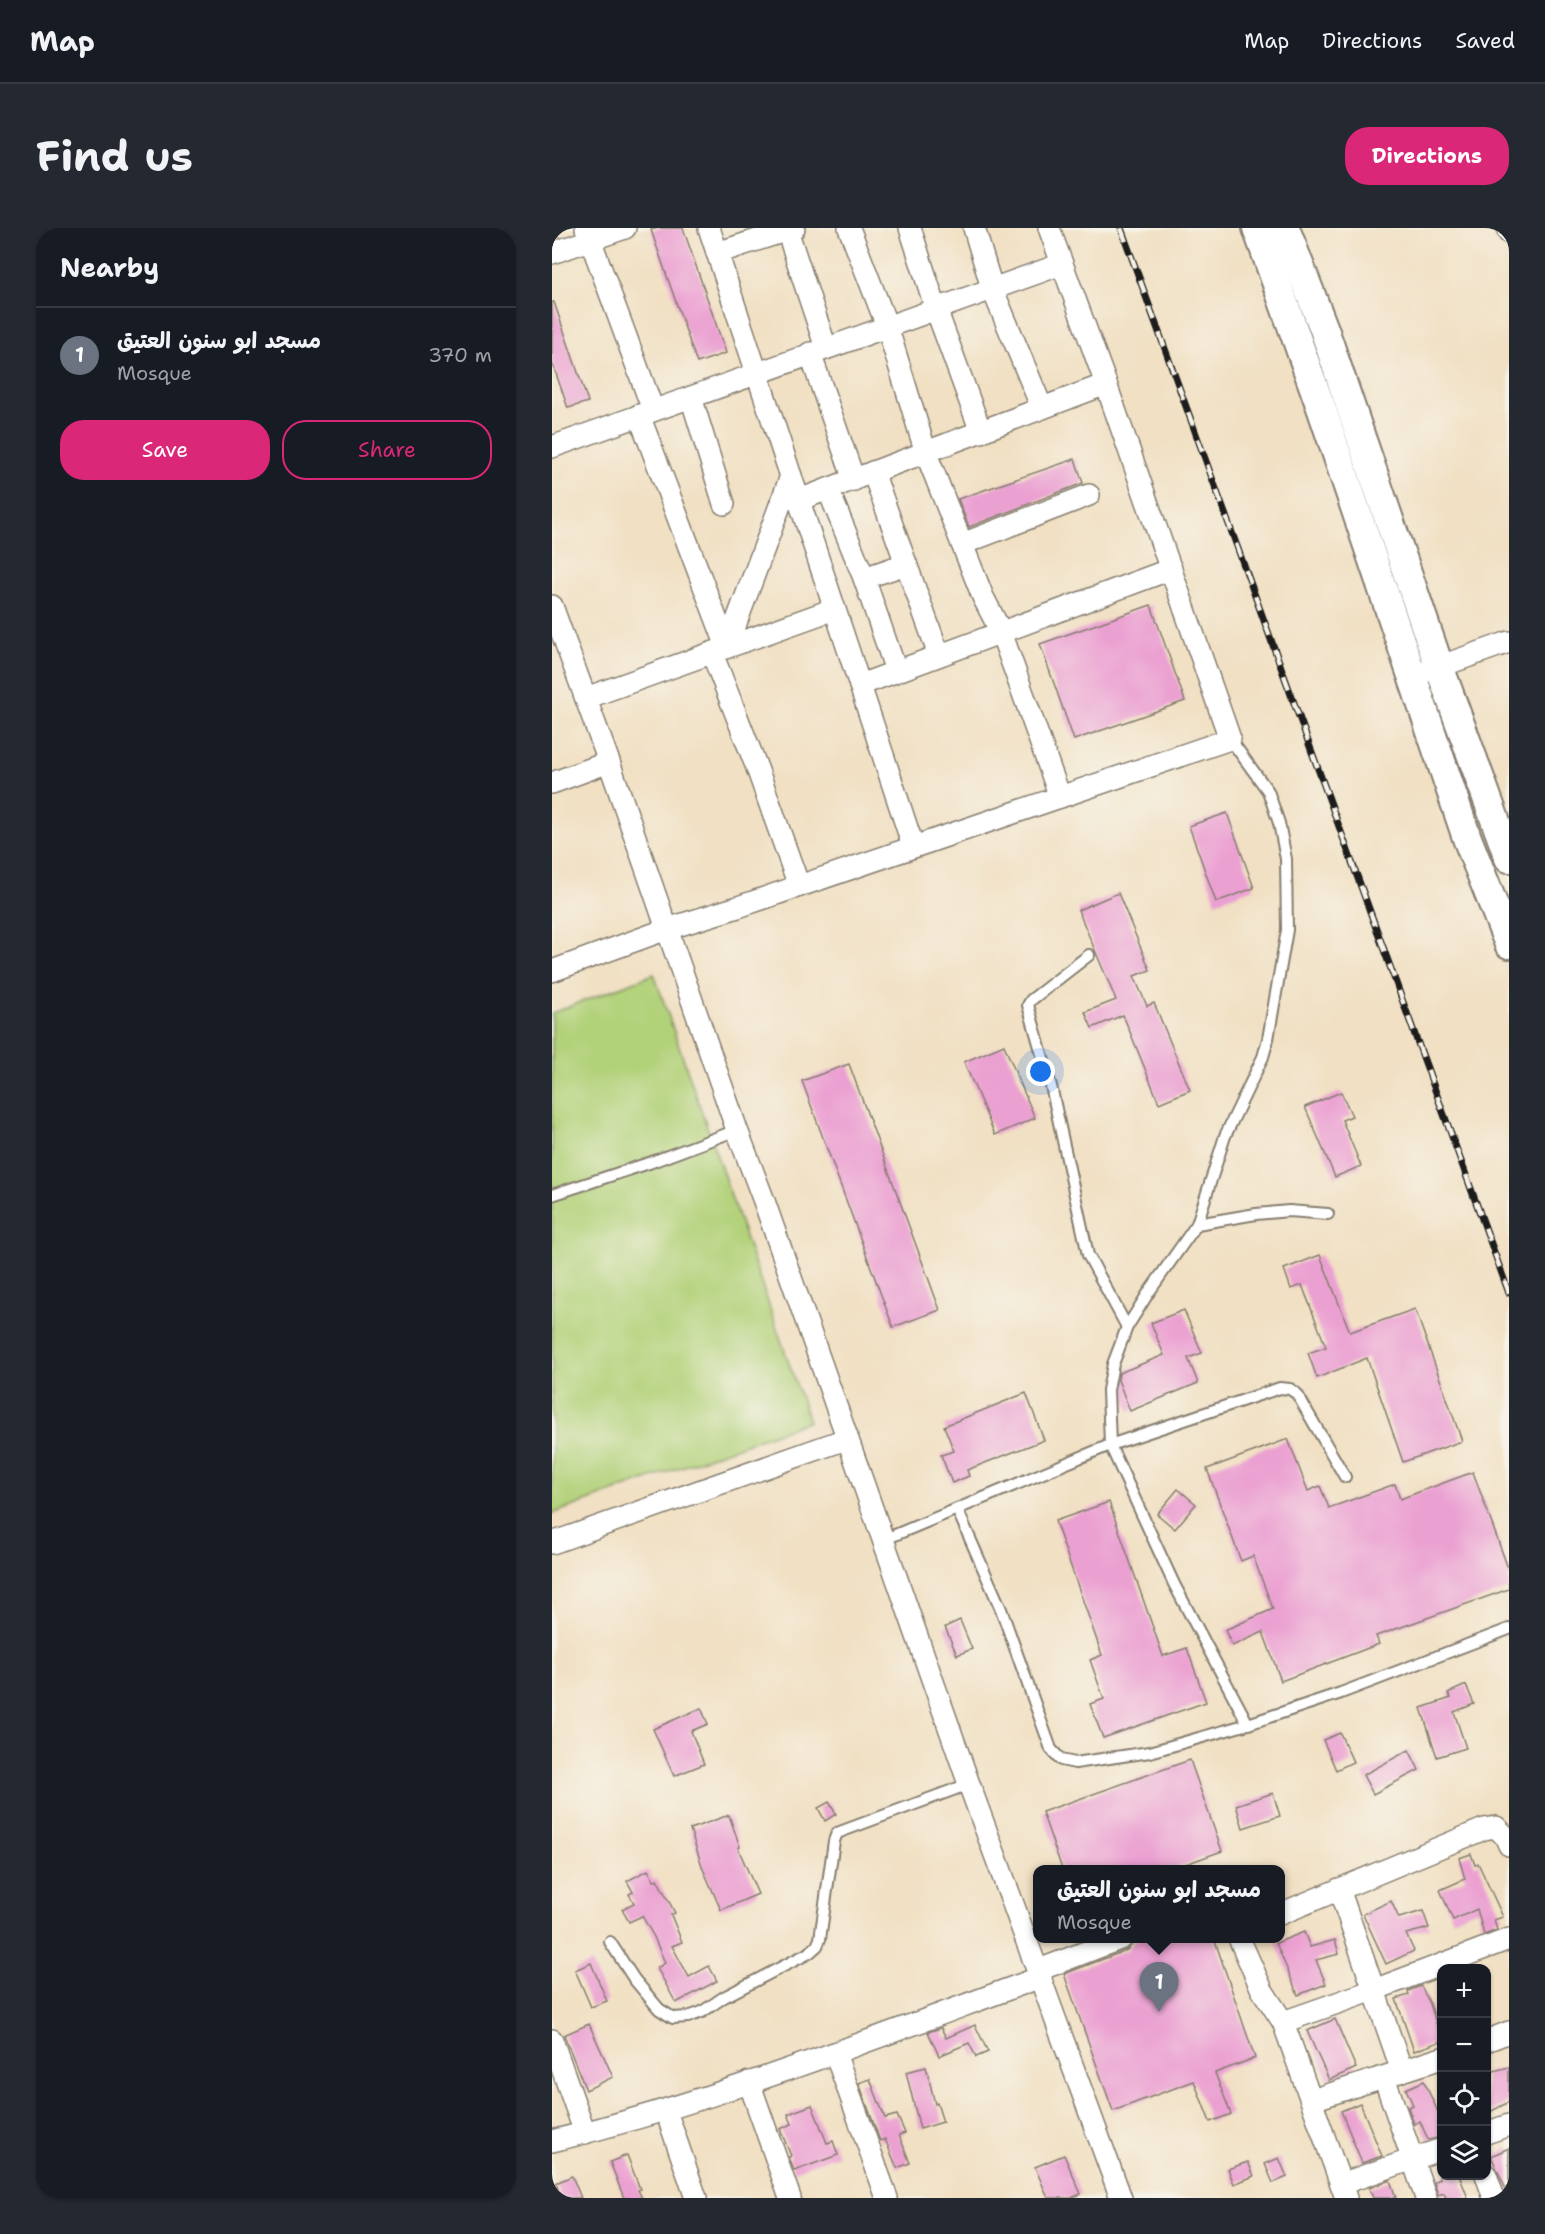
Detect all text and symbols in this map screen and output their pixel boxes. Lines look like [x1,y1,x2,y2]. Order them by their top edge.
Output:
text: Map [30,22,95,60]
text: Map [1244,27,1289,55]
text: Directions [1322,27,1422,55]
text: Saved [1455,27,1515,55]
button: Directions [1345,127,1509,185]
text: Find us [36,128,193,184]
text: Nearby [60,250,159,285]
text: مسجد ابو سنون العتيق [117,326,321,355]
text: 1 [75,342,84,368]
text: 370 m [428,342,492,368]
text: Mosque [117,360,192,386]
button: Save [60,420,270,480]
button: Share [282,420,492,480]
your location [1026,1057,1055,1086]
popup [1033,1865,1285,1943]
text: مسجد ابو سنون العتيق [1057,1875,1261,1904]
text: Mosque [1057,1909,1132,1935]
pin: 1 [1140,1962,1178,2012]
map controls [1437,1964,1491,2180]
button: + [1437,1964,1491,2018]
button: − [1437,2018,1491,2072]
button: locate [1437,2072,1491,2126]
button: layers [1437,2126,1491,2180]

